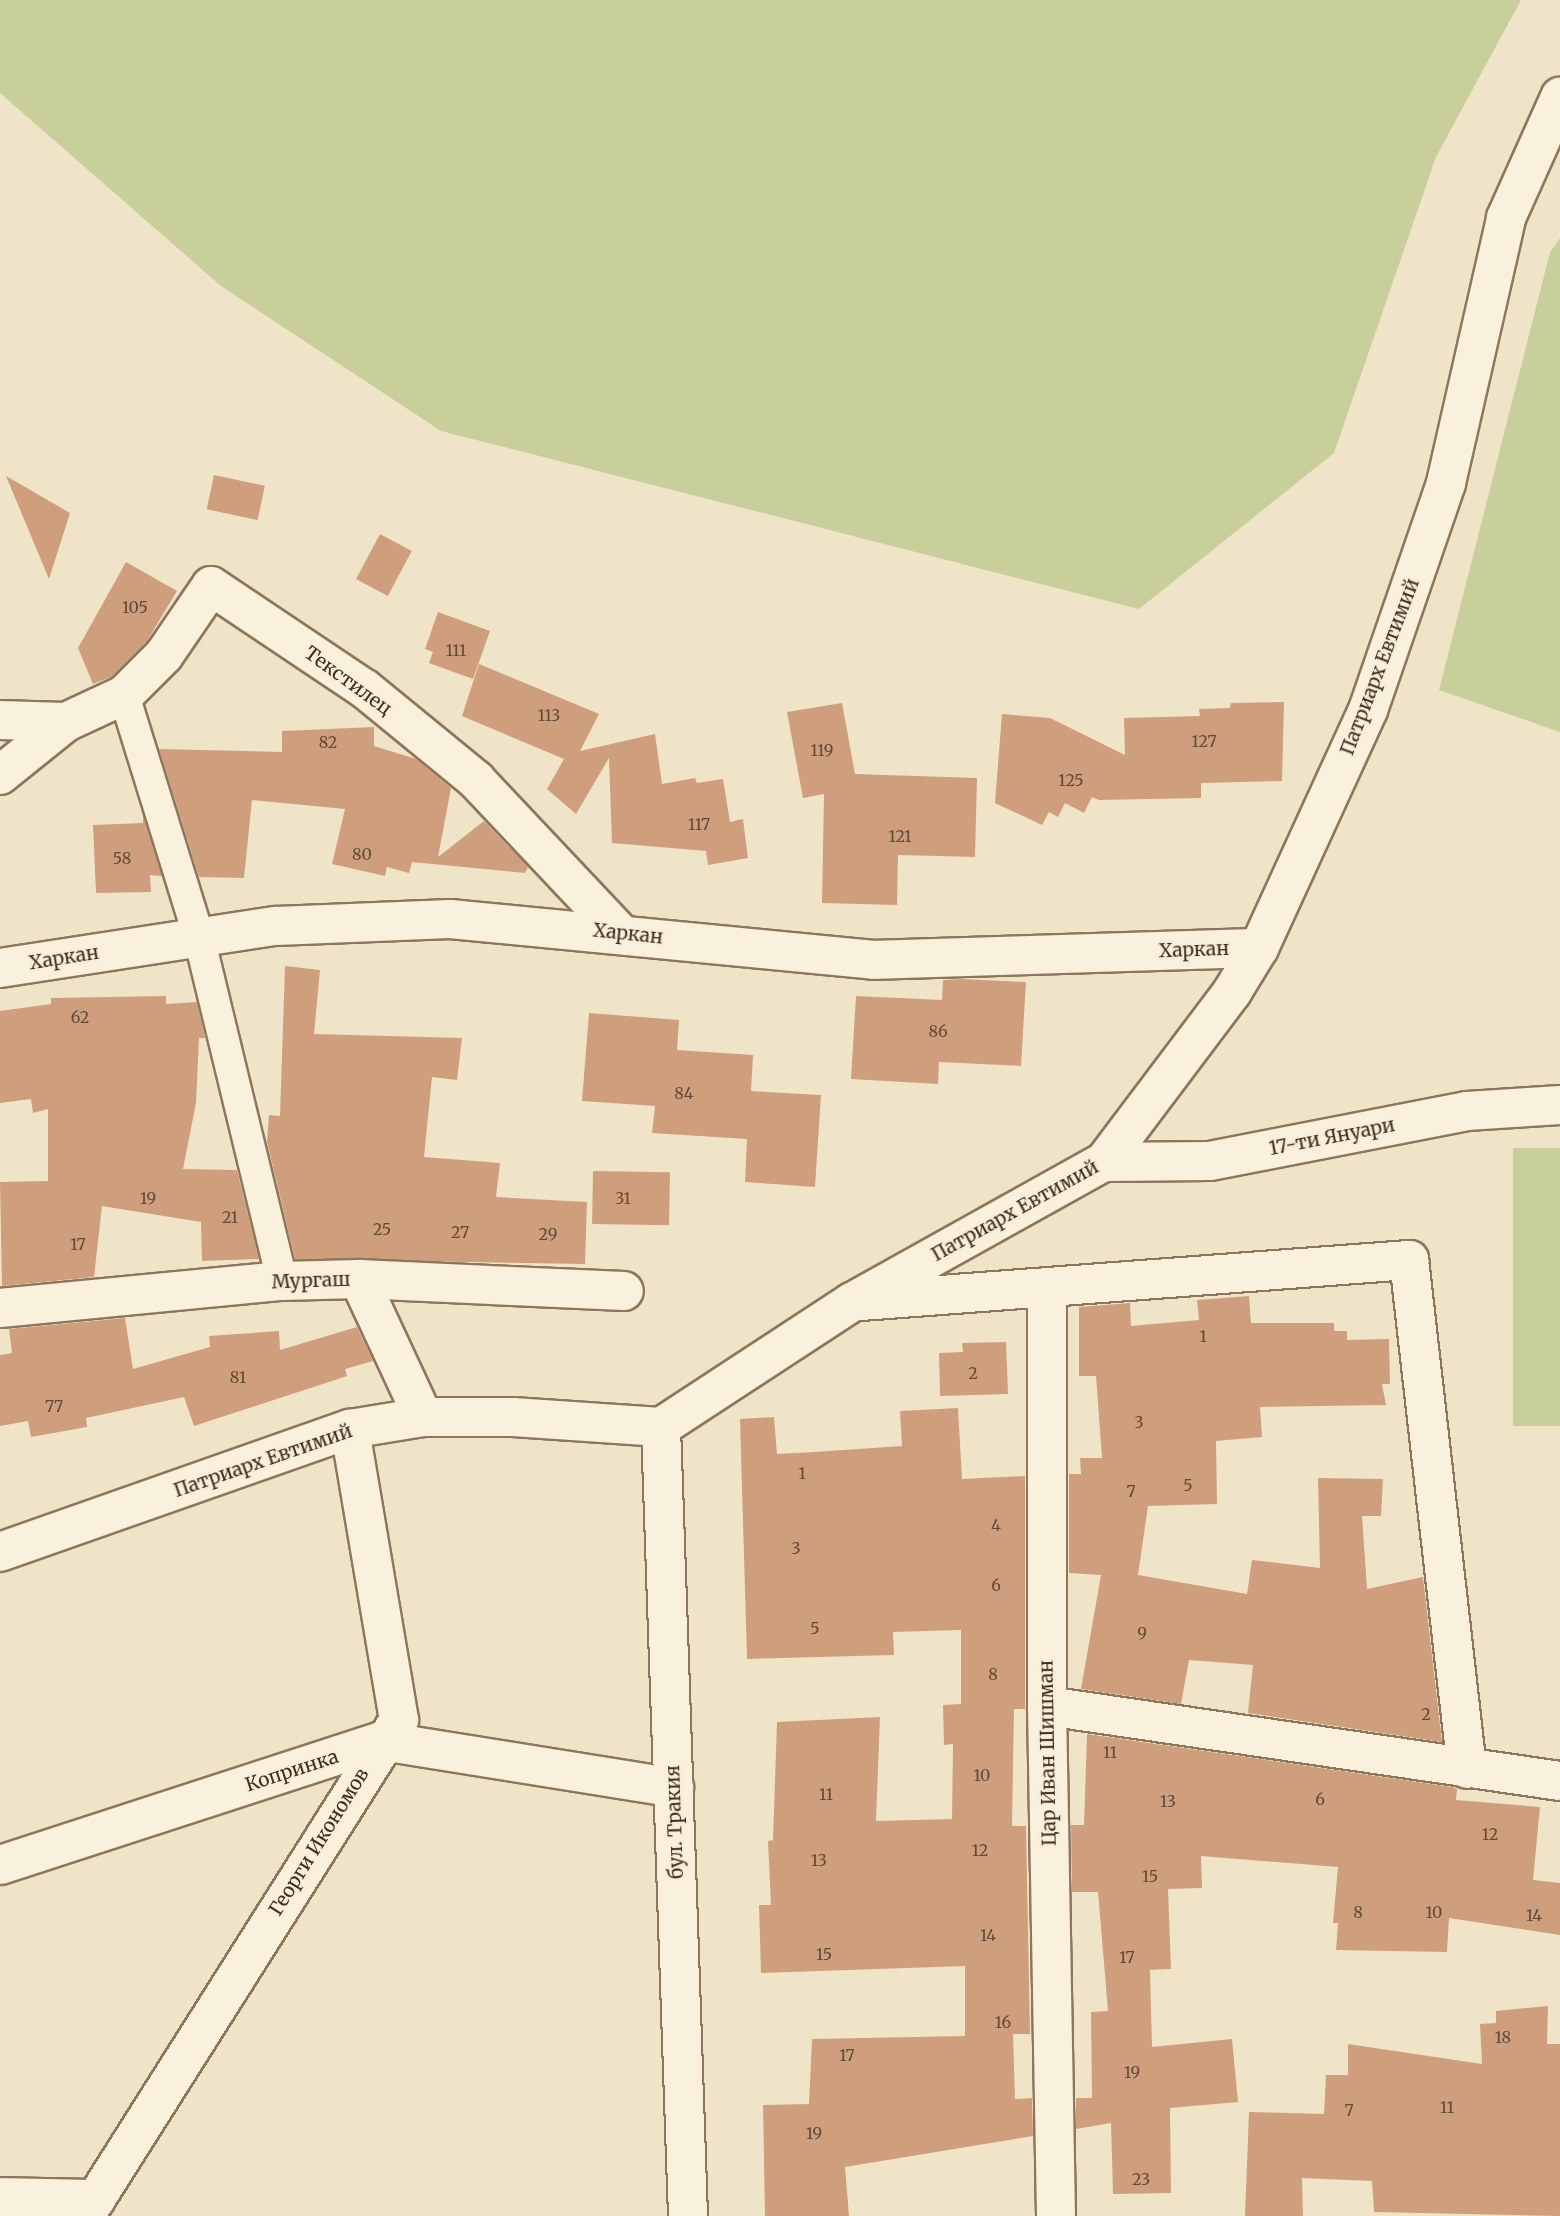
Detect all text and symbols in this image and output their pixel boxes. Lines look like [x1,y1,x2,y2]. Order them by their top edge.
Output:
street label: Патриарх Евтимий [1336,575,1424,759]
house number: 105 [122,597,148,617]
house number: 111 [446,640,466,660]
street label: Текстилец [300,642,396,720]
house number: 113 [538,705,560,725]
house number: 127 [1191,731,1217,751]
house number: 82 [319,732,337,752]
house number: 119 [811,740,833,760]
house number: 125 [1058,770,1084,790]
house number: 117 [688,814,710,834]
house number: 121 [888,826,912,846]
house number: 80 [352,844,372,864]
house number: 58 [113,848,131,868]
street label: Харкан [592,919,664,949]
street label: Харкан [1158,937,1230,963]
street label: Харкан [27,941,101,975]
house number: 62 [71,1007,89,1027]
house number: 86 [928,1021,948,1041]
house number: 84 [674,1083,694,1103]
street label: 17-ти Януари [1267,1114,1397,1160]
street label: Патриарх Евтимий [928,1156,1102,1266]
house number: 19 [140,1188,156,1208]
house number: 31 [615,1188,631,1208]
house number: 21 [222,1207,238,1227]
house number: 25 [373,1219,391,1239]
house number: 27 [451,1222,469,1242]
house number: 29 [539,1224,557,1244]
house number: 17 [70,1234,86,1254]
street label: Мургаш [271,1268,351,1294]
house number: 1 [1199,1326,1207,1346]
house number: 2 [968,1363,978,1383]
house number: 81 [230,1367,246,1387]
house number: 77 [45,1396,63,1416]
house number: 3 [1134,1412,1144,1432]
street label: Патриарх Евтимий [171,1420,355,1502]
house number: 1 [798,1463,806,1483]
house number: 5 [1183,1475,1193,1495]
house number: 7 [1126,1481,1136,1501]
house number: 4 [991,1515,1001,1535]
house number: 3 [791,1538,801,1558]
house number: 6 [991,1575,1001,1595]
house number: 5 [810,1618,820,1638]
house number: 9 [1137,1623,1147,1643]
street label: Цар Иван Шишман [1035,1660,1061,1846]
house number: 8 [988,1664,998,1684]
house number: 2 [1421,1704,1431,1724]
house number: 11 [1103,1742,1117,1762]
street label: Копринка [243,1745,341,1797]
street label: Георги Икономов [264,1764,374,1920]
street label: бул. Тракия [662,1765,688,1879]
house number: 10 [974,1765,990,1785]
house number: 11 [819,1784,833,1804]
house number: 6 [1315,1789,1325,1809]
house number: 13 [1160,1791,1176,1811]
house number: 12 [1482,1824,1498,1844]
house number: 12 [972,1840,988,1860]
house number: 13 [811,1850,827,1870]
house number: 15 [1142,1866,1158,1886]
house number: 8 [1353,1902,1363,1922]
house number: 10 [1426,1902,1442,1922]
house number: 14 [1526,1905,1542,1925]
house number: 14 [980,1925,996,1945]
house number: 15 [816,1944,832,1964]
house number: 17 [1119,1947,1135,1967]
house number: 16 [995,2012,1011,2032]
house number: 18 [1495,2027,1511,2047]
house number: 17 [839,2045,855,2065]
house number: 19 [1124,2062,1140,2082]
house number: 11 [1440,2097,1454,2117]
house number: 7 [1344,2100,1354,2120]
house number: 19 [806,2123,822,2143]
house number: 23 [1132,2169,1150,2189]

